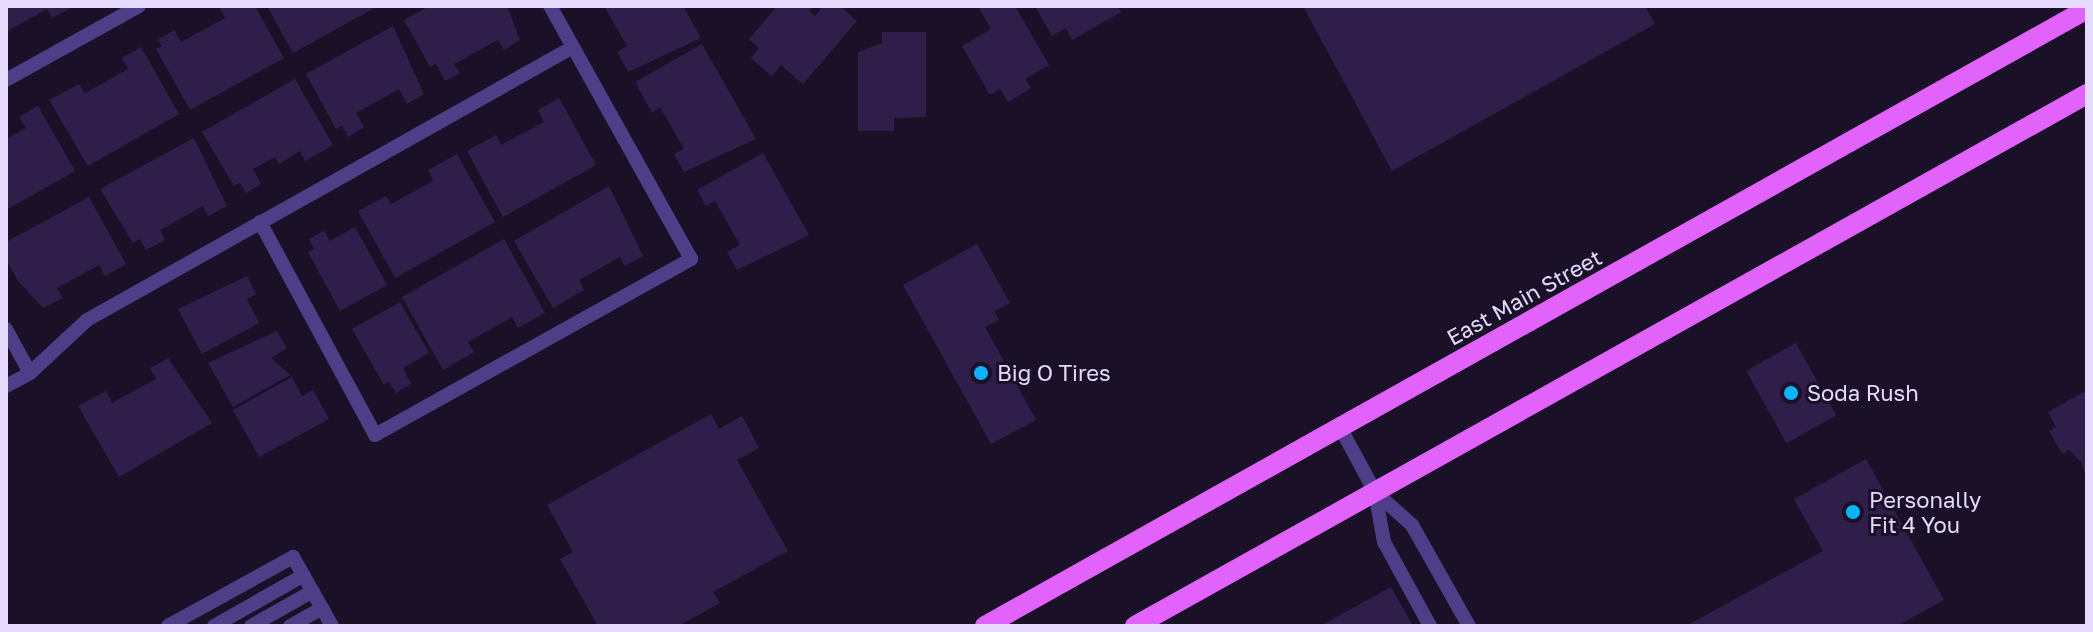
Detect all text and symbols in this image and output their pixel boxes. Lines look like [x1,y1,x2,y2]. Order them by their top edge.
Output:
street label: East Main Street [1442,244,1606,350]
place label: Big O Tires [997,360,1111,386]
marker: Big O Tires [972,364,990,382]
place label: Soda Rush [1807,380,1919,406]
marker: Soda Rush [1782,384,1800,402]
place label: Personally Fit 4 You [1869,486,1981,538]
marker: Personally Fit 4 You [1844,503,1862,521]

